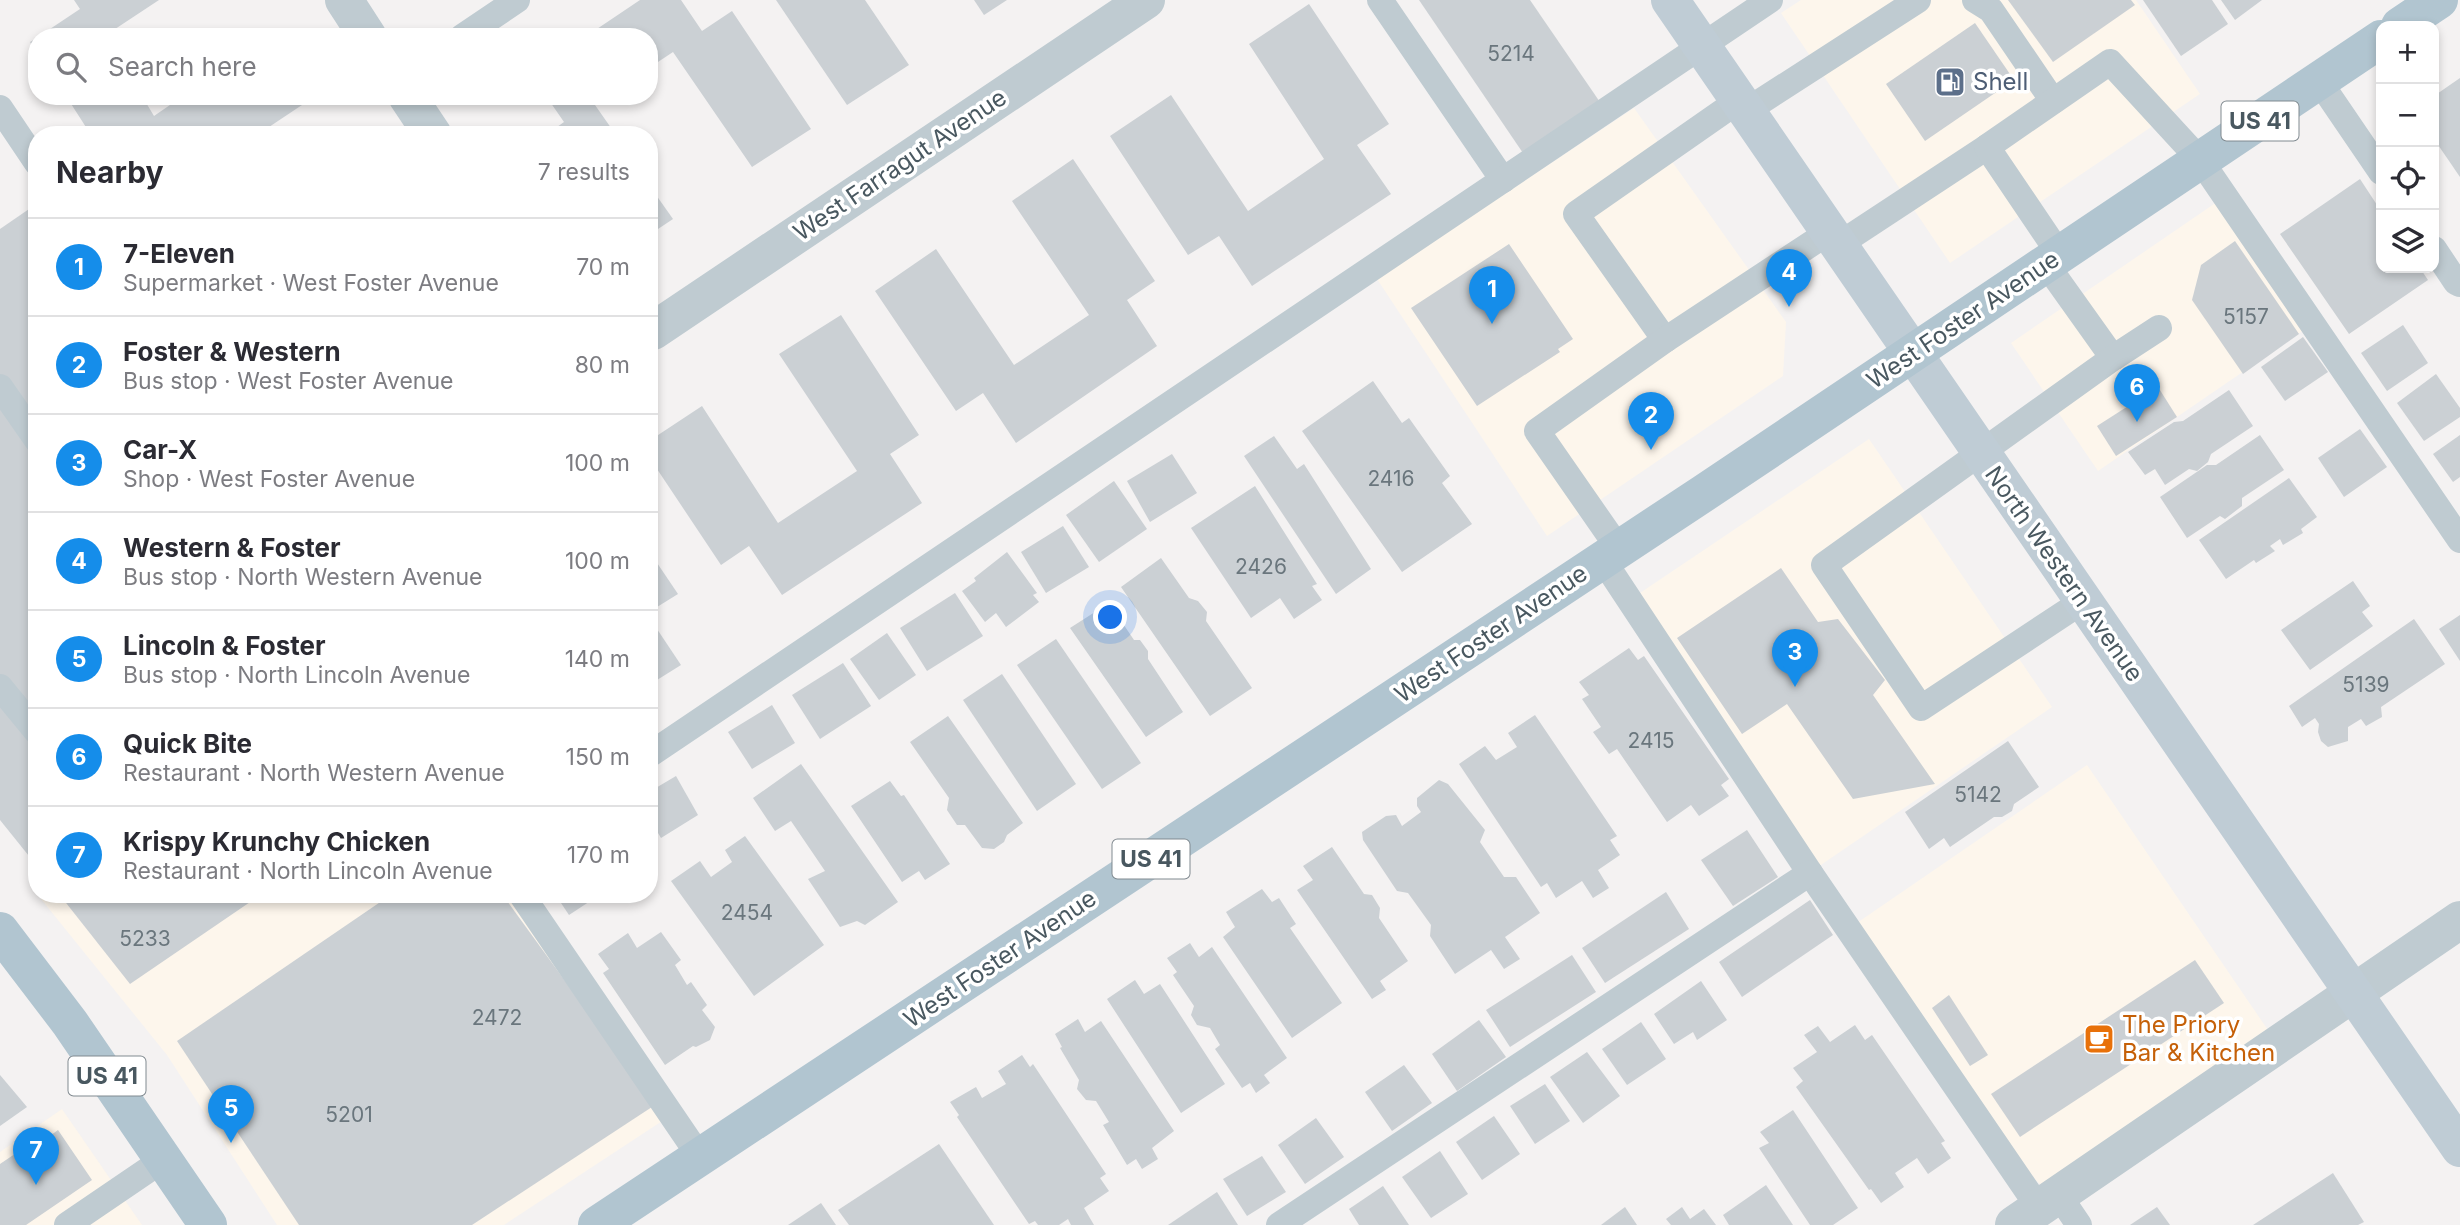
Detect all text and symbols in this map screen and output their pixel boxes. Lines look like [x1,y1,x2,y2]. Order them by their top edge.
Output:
map controls [2376,21,2439,273]
button: + [2376,21,2439,84]
search box [28,28,658,105]
house number: 5214 [1487,41,1535,66]
icon: search [52,48,90,86]
text: Search here [108,51,257,82]
fuel station icon: Shell [1933,65,1967,99]
place label: Shell [1973,67,2028,96]
street label: West Farragut Avenue [788,83,1012,247]
button: − [2376,84,2439,147]
road number: US 41 [2222,102,2298,140]
button: locate [2376,147,2439,210]
text: Nearby [56,154,164,190]
text: 7 results [538,158,630,186]
button: layers [2376,210,2439,273]
text: 7-Eleven [123,238,235,269]
street label: West Foster Avenue [1861,244,2064,395]
pin: 4 [1766,249,1812,307]
text: 1 [74,253,84,281]
text: 70 m [576,253,630,281]
pin: 1 [1469,266,1515,324]
text: Supermarket · West Foster Avenue [123,269,499,297]
house number: 5157 [2223,304,2269,329]
text: Foster & Western [123,336,341,367]
text: 2 [72,351,86,379]
text: 80 m [575,351,630,379]
pin: 6 [2114,364,2160,422]
text: Bus stop · West Foster Avenue [123,367,453,395]
pin: 2 [1628,392,1674,450]
text: Car-X [123,434,197,465]
text: 3 [72,449,86,477]
text: 100 m [565,449,630,477]
street label: North Western Avenue [1979,461,2150,687]
text: Shop · West Foster Avenue [123,465,415,493]
house number: 2416 [1367,466,1415,491]
text: Western & Foster [123,532,341,563]
text: 4 [71,547,87,575]
text: 100 m [565,547,630,575]
house number: 2426 [1235,554,1287,579]
street label: West Foster Avenue [1389,558,1592,709]
text: Bus stop · North Western Avenue [123,563,483,591]
your location [1093,600,1127,634]
pin: 3 [1772,629,1818,687]
text: Lincoln & Foster [123,630,326,661]
text: 5 [72,645,86,673]
text: 140 m [565,645,630,673]
text: Bus stop · North Lincoln Avenue [123,661,470,689]
house number: 5139 [2342,672,2390,697]
text: Quick Bite [123,728,252,759]
house number: 2415 [1628,728,1674,753]
text: 6 [72,743,86,771]
text: 150 m [566,743,630,771]
text: Restaurant · North Western Avenue [123,759,505,787]
house number: 5142 [1954,782,2002,807]
text: Krispy Krunchy Chicken [123,826,430,857]
road number: US 41 [1112,839,1190,878]
text: 7 [72,841,86,869]
text: 170 m [567,841,630,869]
text: Restaurant · North Lincoln Avenue [123,857,493,885]
street label: West Foster Avenue [898,883,1101,1034]
house number: 2454 [721,900,773,925]
house number: 5233 [119,926,171,951]
house number: 2472 [472,1005,522,1030]
place label: The Priory Bar & Kitchen [2122,1010,2275,1067]
cafe icon: The Priory Bar & Kitchen [2082,1022,2116,1056]
road number: US 41 [68,1056,146,1096]
pin: 5 [208,1085,254,1143]
house number: 5201 [325,1102,373,1127]
pin: 7 [13,1127,59,1185]

